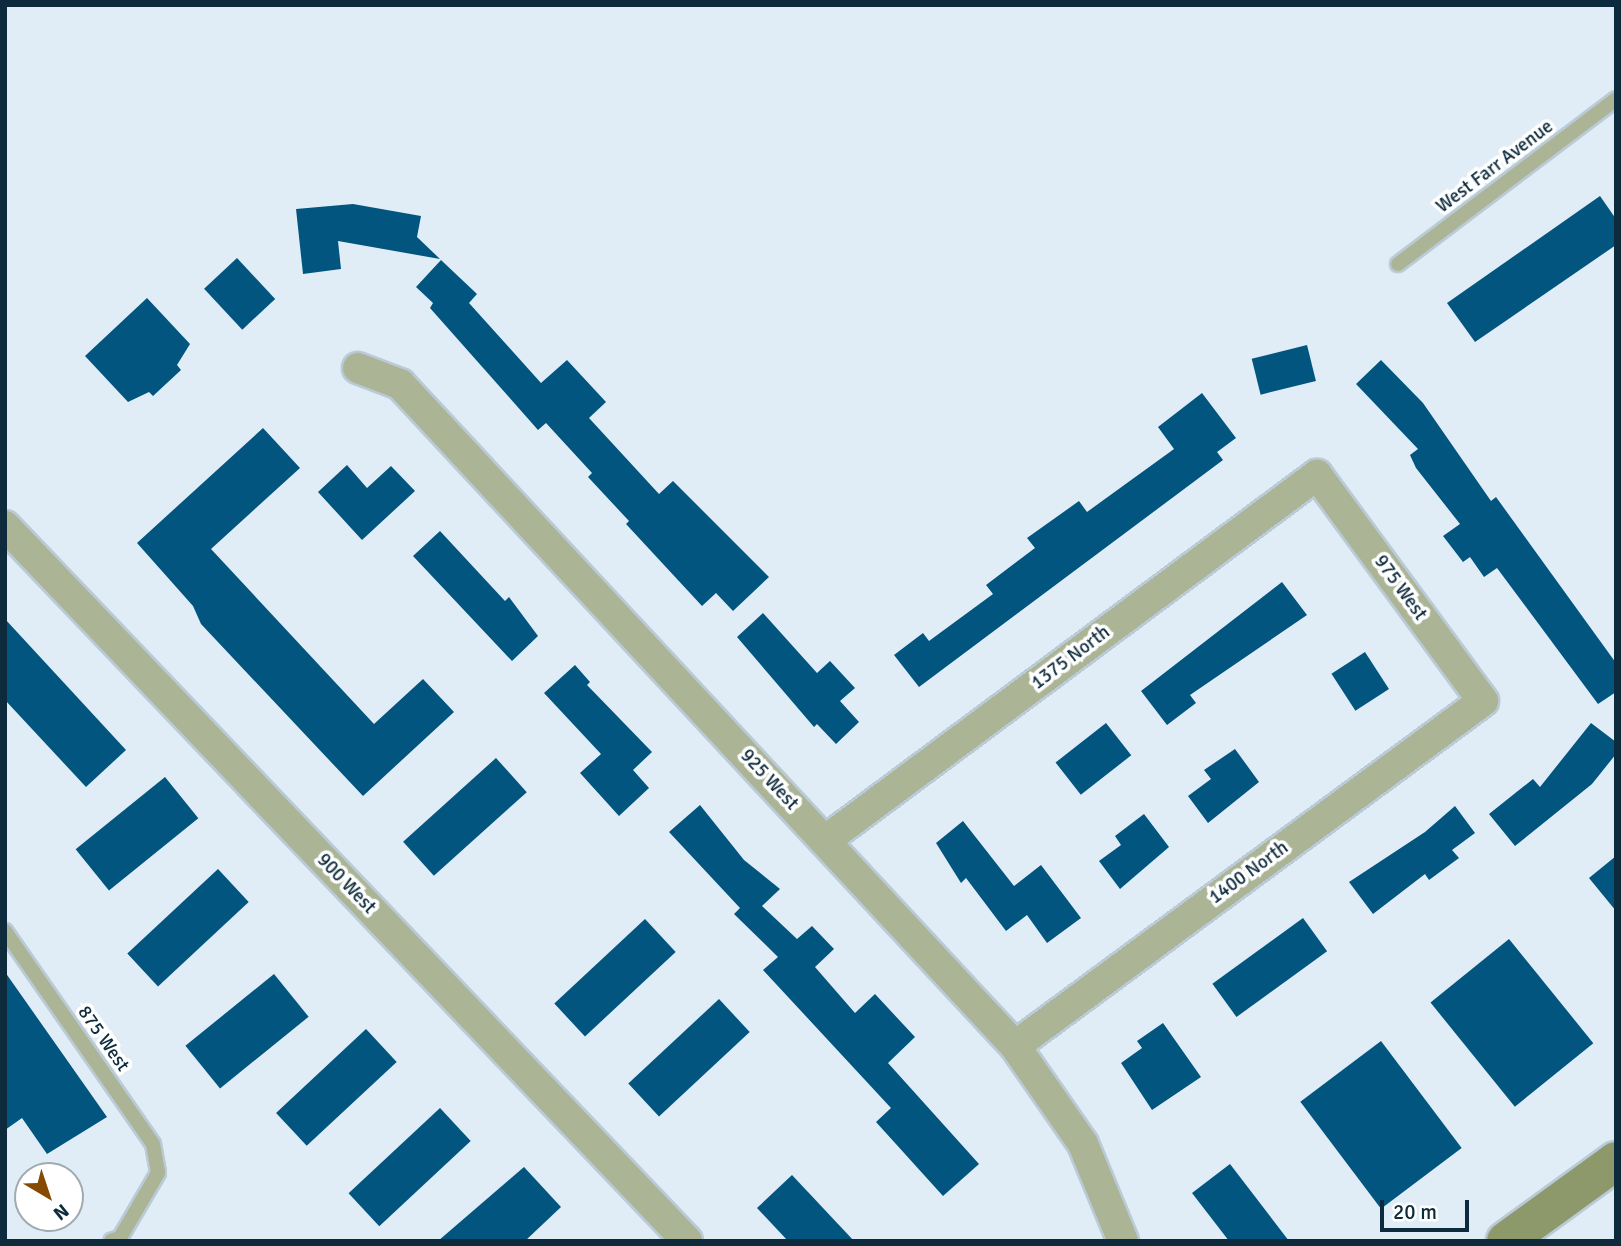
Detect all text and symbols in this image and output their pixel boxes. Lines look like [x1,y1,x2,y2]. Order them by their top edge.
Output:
street label: West Farr Avenue [1432,116,1558,218]
street label: 975 West [1369,551,1431,625]
street label: 1375 North [1027,621,1115,695]
street label: 925 West [735,745,803,815]
street label: 1400 North [1205,837,1293,909]
street label: 900 West [312,849,380,919]
street label: 875 West [72,1002,134,1076]
north arrow [14,1162,84,1232]
scale bar [1383,1186,1472,1230]
text: N [48,1198,74,1225]
text: 20 m [1393,1199,1437,1225]

